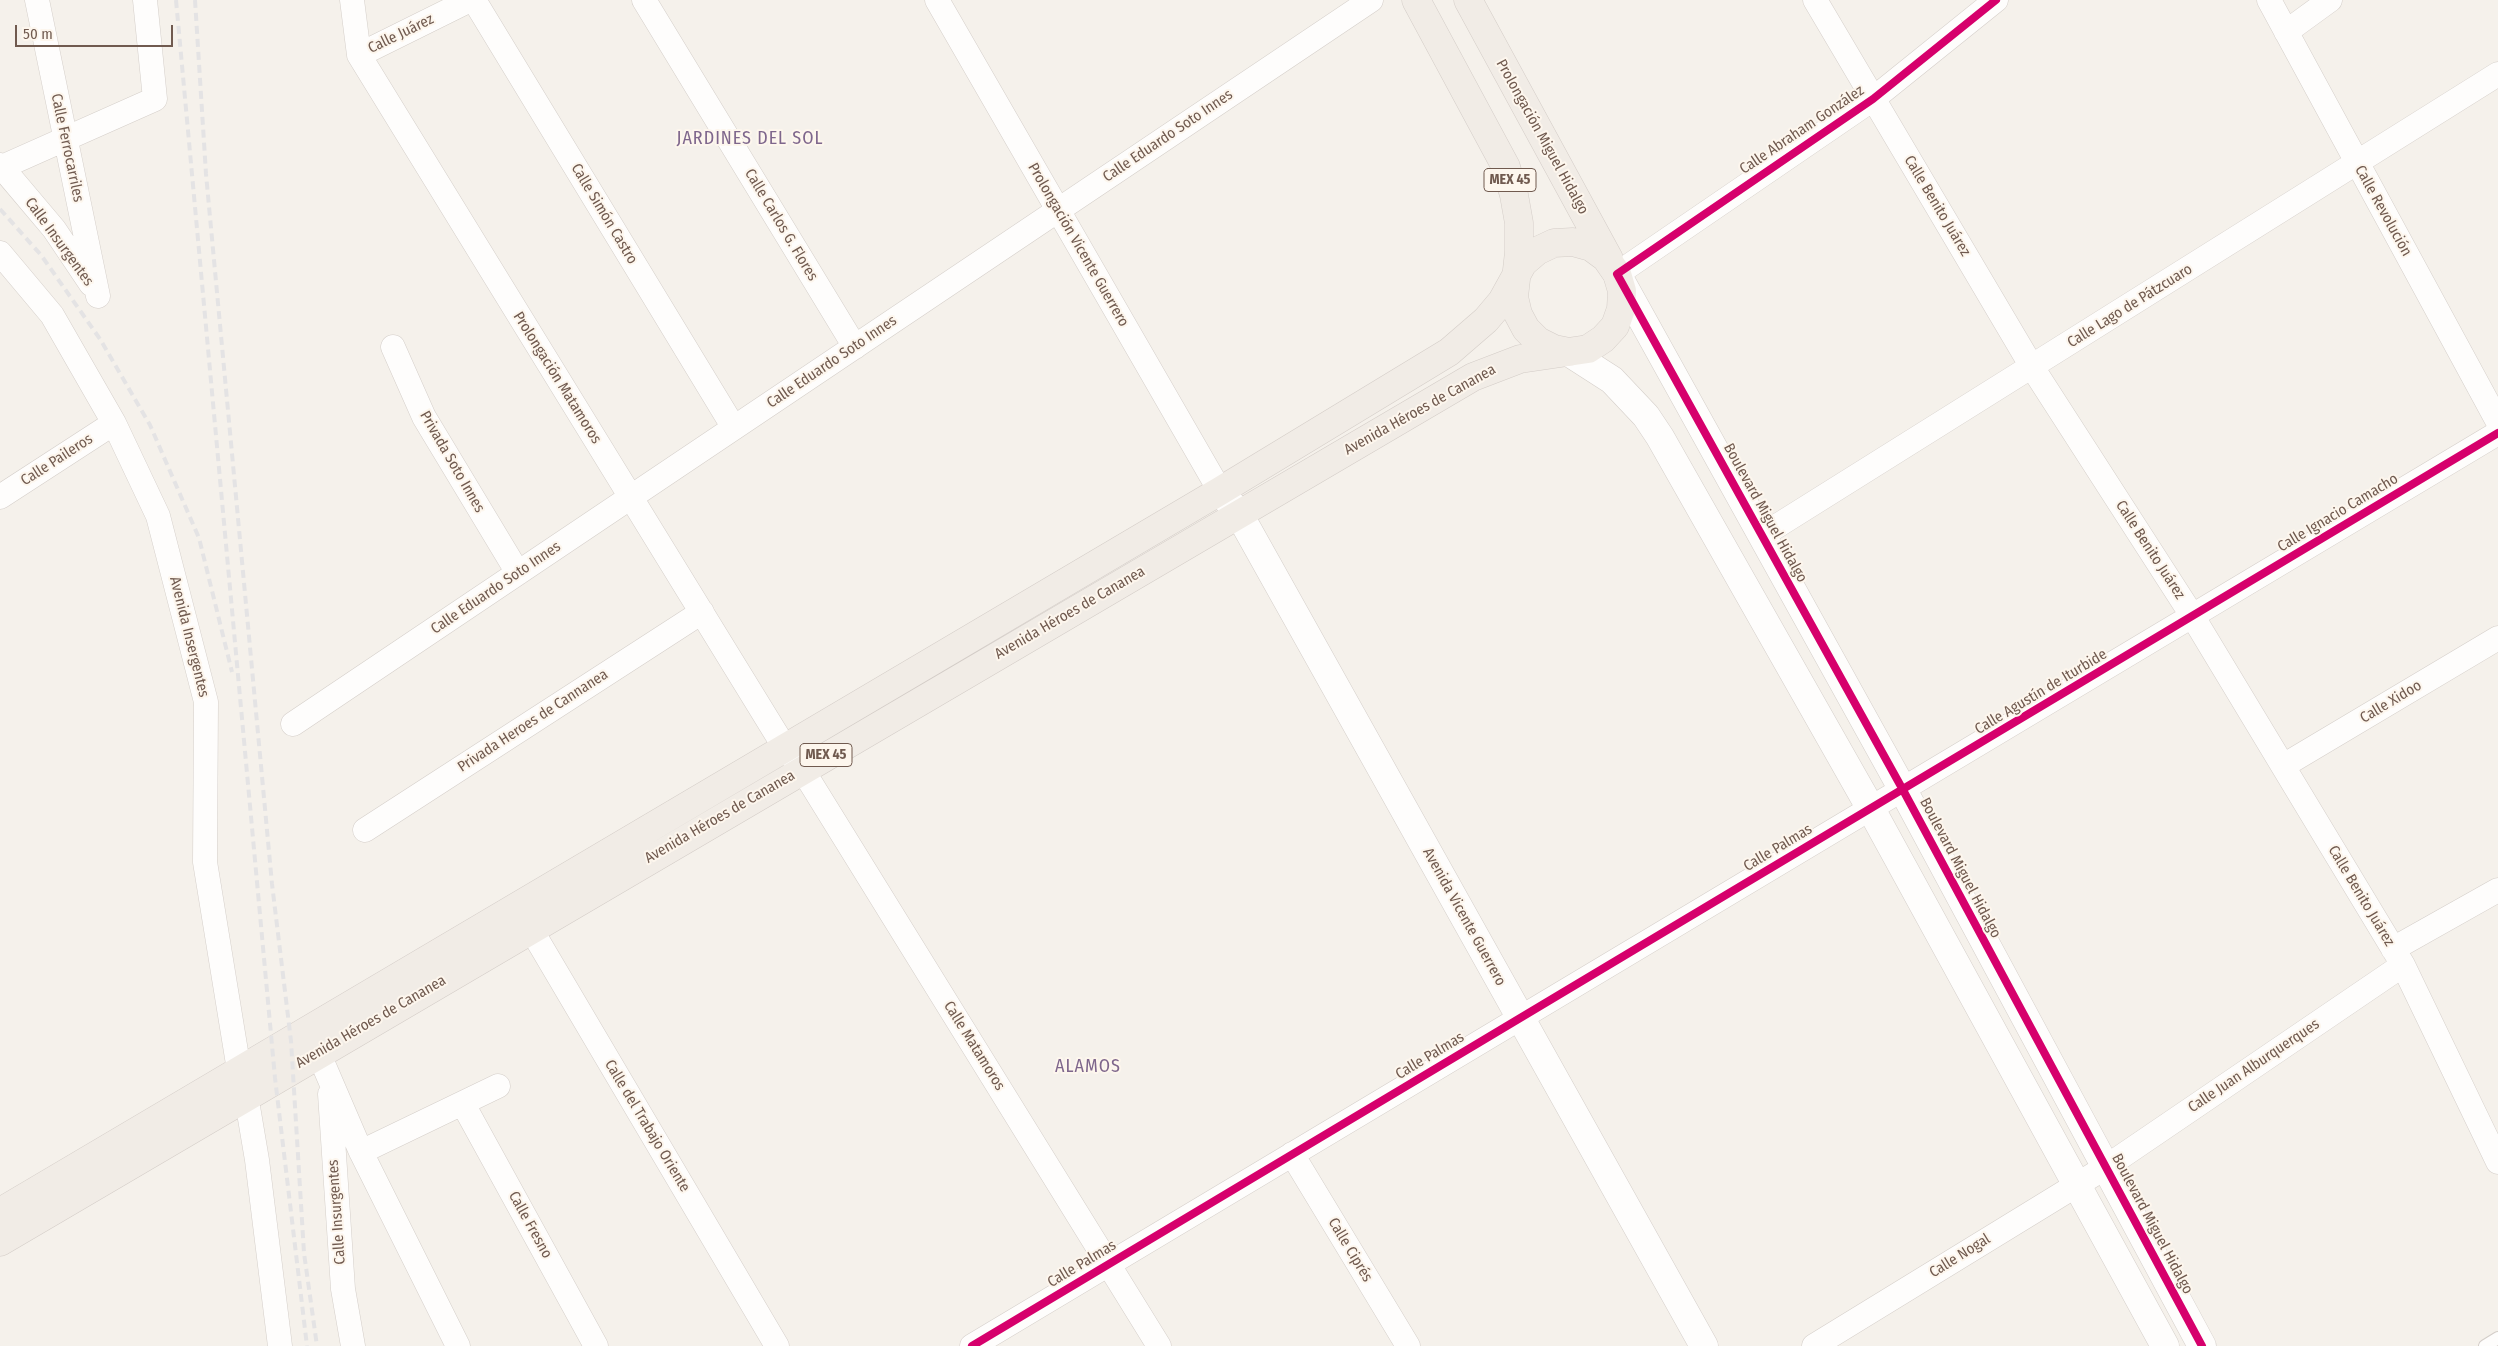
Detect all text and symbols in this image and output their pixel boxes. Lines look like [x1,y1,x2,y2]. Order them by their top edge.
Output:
street label: Calle Juárez [365,10,437,58]
scale bar [18,15,175,47]
text: 50 m [23,25,53,43]
street label: Prolongación Miguel Hidalgo [1492,56,1592,218]
street label: Calle Abraham González [1736,82,1868,178]
street label: Calle Eduardo Soto Innes [1100,86,1236,186]
street label: Calle Ferrocarriles [47,92,87,204]
district label: JARDINES DEL SOL [674,128,826,150]
street label: Calle Benito Juárez [1900,152,1974,260]
street label: Calle Simón Castro [567,160,641,268]
street label: Prolongación Vicente Guerrero [1024,160,1132,330]
street label: Calle Revolución [2351,162,2415,260]
street label: Calle Carlos G. Flores [740,166,822,284]
road number: MEX 45 [1484,168,1536,192]
street label: Calle Insurgentes [21,194,97,290]
street label: Calle Lago de Pátzcuaro [2064,260,2196,352]
street label: Prolongación Matamoros [509,309,605,447]
street label: Calle Eduardo Soto Innes [764,312,900,412]
street label: Avenida Héroes de Cananea [1341,361,1499,459]
street label: Privada Soto Innes [416,408,488,516]
street label: Calle Paileros [18,430,96,490]
street label: Boulevard Miguel Hidalgo [1719,440,1811,586]
street label: Calle Ignacio Camacho [2275,470,2401,556]
street label: Calle Benito Juárez [2111,497,2189,603]
street label: Calle Eduardo Soto Innes [428,538,564,638]
street label: Avenida Héroes de Cananea [992,563,1148,663]
street label: Avenida Insergentes [165,575,213,699]
street label: Calle Agustín de Iturbide [1972,645,2110,739]
street label: Privada Heroes de Cannanea [455,666,611,776]
street label: Calle Xidoo [2357,677,2425,727]
road number: MEX 45 [800,744,852,766]
street label: Avenida Héroes de Cananea [642,767,798,867]
street label: Boulevard Miguel Hidalgo [1915,795,2005,941]
street label: Calle Palmas [1740,820,1816,876]
street label: Calle Benito Juárez [2324,842,2398,950]
street label: Avenida Vicente Guerrero [1419,845,1509,989]
street label: Avenida Héroes de Cananea [293,972,449,1072]
street label: Calle Matamoros [939,998,1009,1094]
street label: Calle Juan Alburquerques [2185,1015,2323,1117]
street label: Calle Palmas [1392,1028,1468,1084]
district label: ALAMOS [1054,1056,1122,1078]
street label: Calle del Trabajo Oriente [600,1057,694,1195]
street label: Boulevard Miguel Hidalgo [2107,1151,2197,1297]
street label: Calle Insurgentes [324,1159,350,1265]
street label: Calle Fresno [504,1188,556,1262]
street label: Calle Ciprés [1324,1215,1376,1285]
street label: Calle Nogal [1926,1230,1994,1282]
street label: Calle Palmas [1044,1236,1120,1292]

